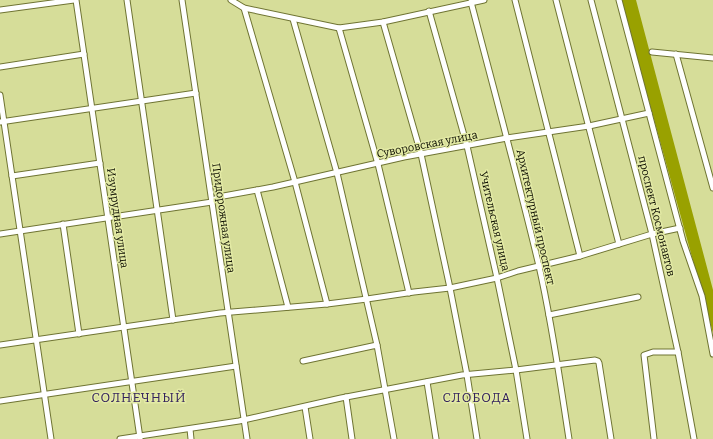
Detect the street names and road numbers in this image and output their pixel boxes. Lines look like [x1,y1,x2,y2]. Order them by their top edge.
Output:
street label: Суворовская улица [375,128,479,161]
street label: Архитектурный проспект [514,148,558,287]
street label: проспект Космонавтов [635,154,678,278]
street label: Придорожная улица [209,162,238,274]
street label: Изумрудная улица [104,167,131,269]
street label: Учительская улица [477,170,512,272]

